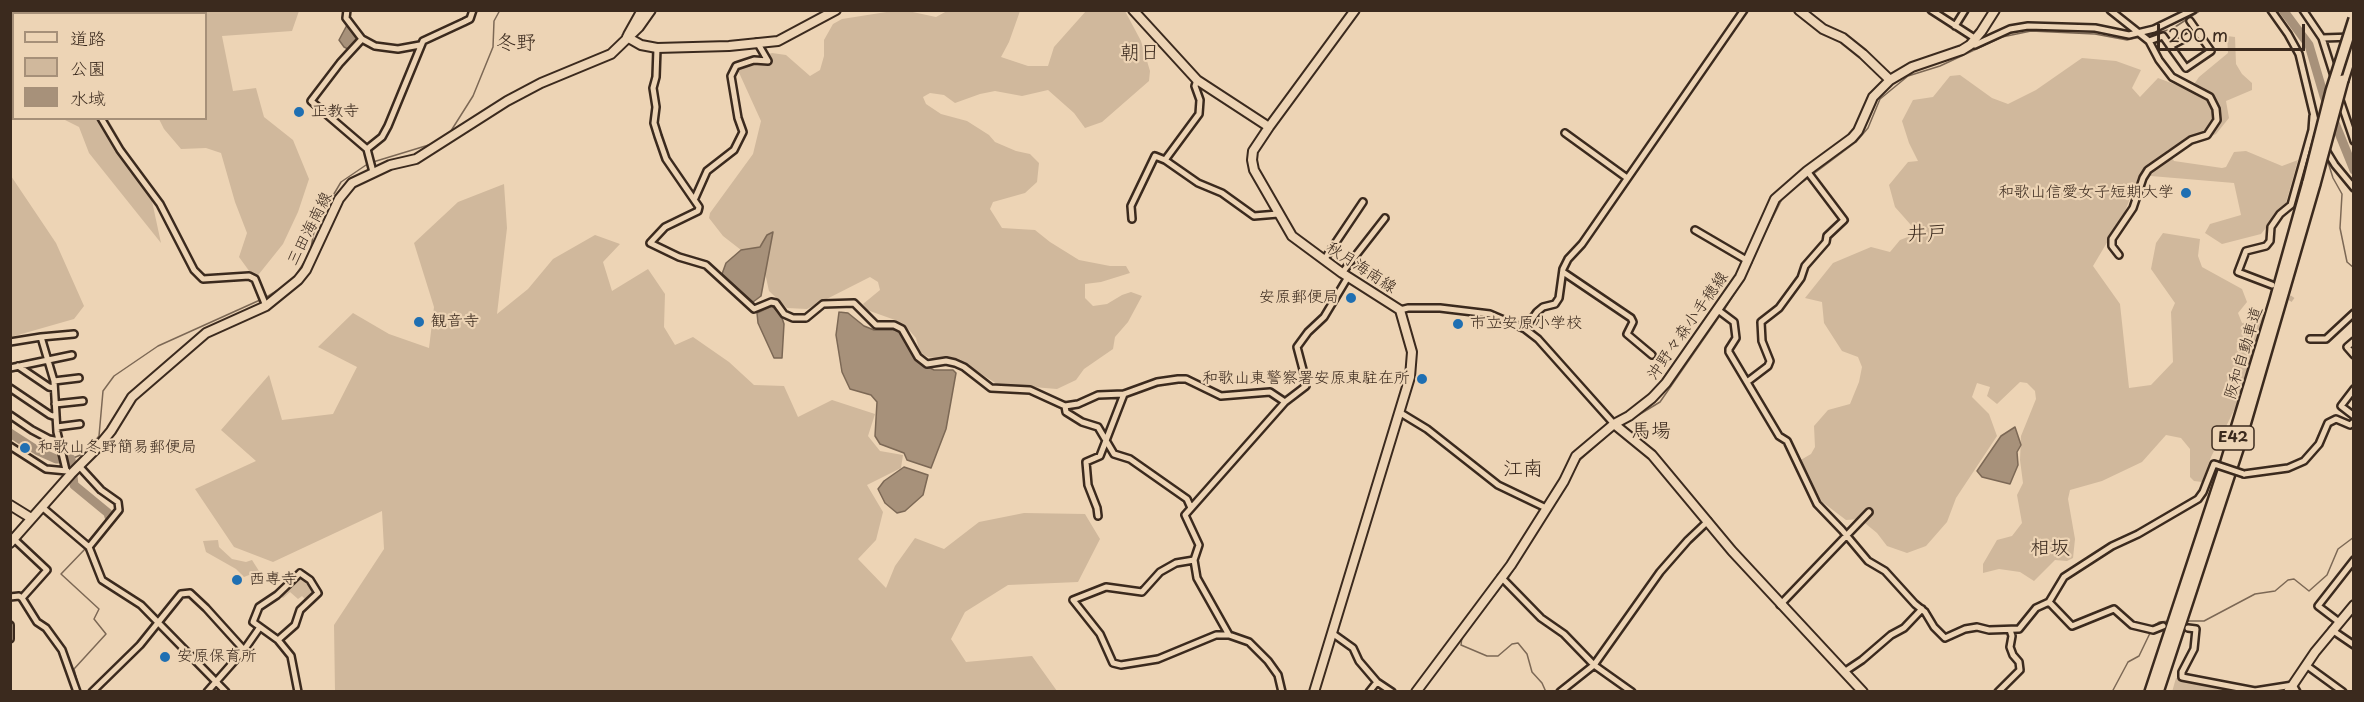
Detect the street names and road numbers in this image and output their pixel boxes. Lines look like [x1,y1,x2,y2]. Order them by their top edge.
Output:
street label: 三田海南線 [283,189,337,269]
street label: 秋月海南線 [1322,238,1400,298]
street label: 沖野々森小手穂線 [1643,268,1733,384]
street label: 阪和自動車道 [2221,304,2267,402]
road number: E42 [2212,426,2254,450]

